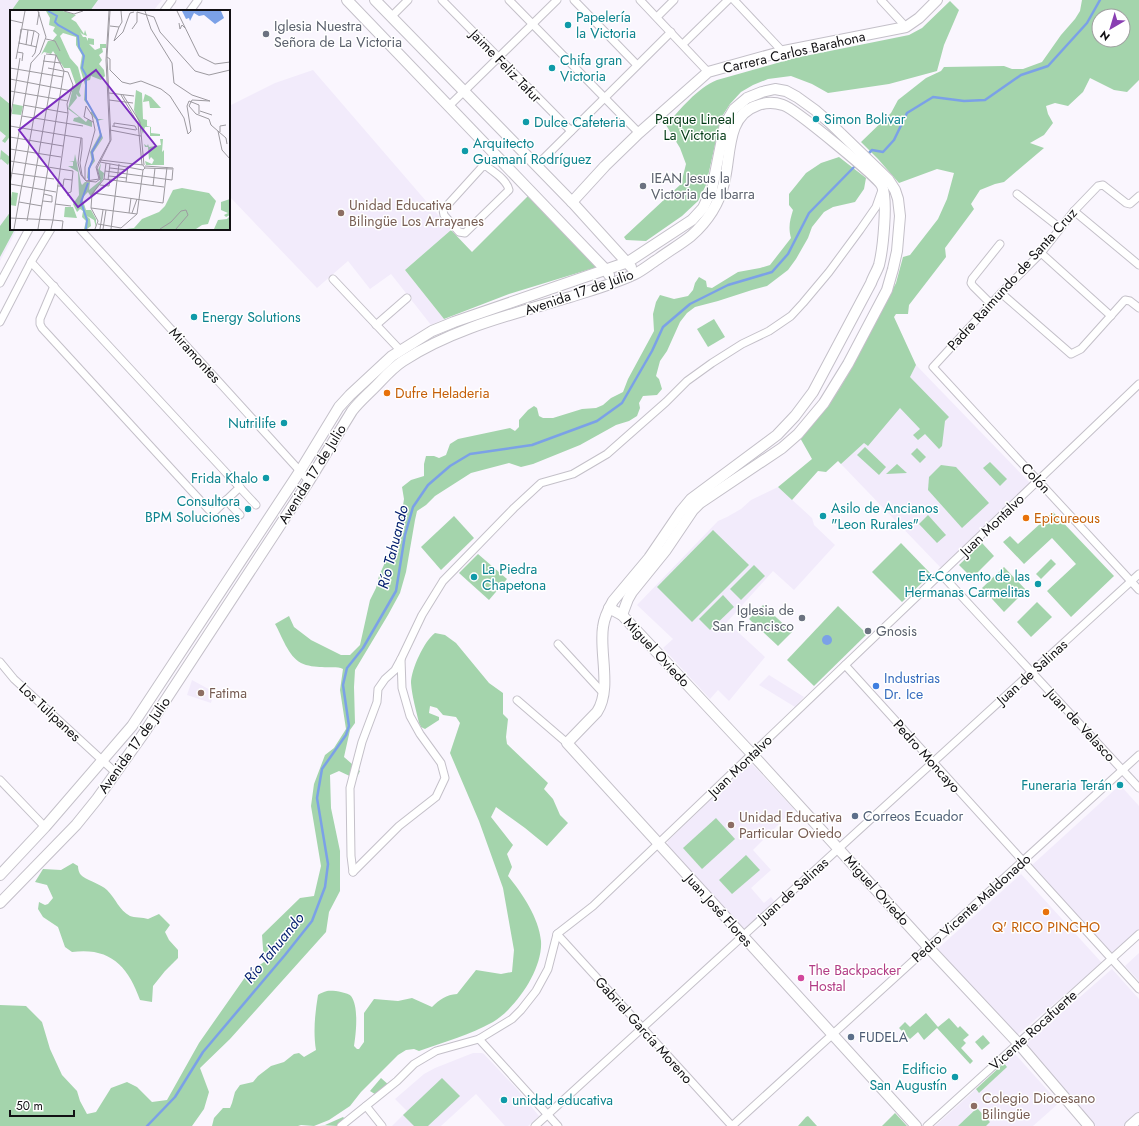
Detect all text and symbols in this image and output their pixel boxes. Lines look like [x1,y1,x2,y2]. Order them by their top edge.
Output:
place label: Papelería la Victoria [576,7,636,43]
north arrow [1091,8,1131,48]
inset map [10,10,230,230]
place label: Iglesia Nuestra Señora de La Victoria [274,16,402,52]
marker: Papelería la Victoria [563,20,573,30]
street label: Jaime Feliz Tafur [464,23,546,107]
street label: Carrera Carlos Barahona [721,26,867,78]
text: N [1096,27,1113,45]
marker: Iglesia Nuestra Señora de La Victoria [261,29,271,39]
place label: Chifa gran Victoria [560,50,622,86]
marker: Chifa gran Victoria [547,63,557,73]
park label: Parque Lineal La Victoria [655,109,735,145]
place label: Simon Bolivar [824,109,906,129]
place label: Dulce Cafeteria [534,112,625,132]
marker: Simon Bolivar [811,114,821,124]
marker: Dulce Cafeteria [521,117,531,127]
place label: Arquitecto Guamaní Rodríguez [473,133,592,169]
marker: Arquitecto Guamaní Rodríguez [460,146,470,156]
place label: IEAN Jesus la Victoria de Ibarra [651,168,755,204]
marker: IEAN Jesus la Victoria de Ibarra [638,181,648,191]
place label: Unidad Educativa Bilingüe Los Arrayanes [349,195,484,231]
street label: Padre Raimundo de Santa Cruz [943,203,1082,355]
marker: Unidad Educativa Bilingüe Los Arrayanes [336,208,346,218]
street label: Avenida 17 de Julio [522,264,637,320]
place label: Energy Solutions [202,307,301,327]
marker: Energy Solutions [189,312,199,322]
street label: Miramontes [165,323,226,387]
place label: Dufre Heladeria [395,383,489,403]
marker: Dufre Heladeria [382,388,392,398]
place label: Nutrilife [228,413,276,433]
marker: Nutrilife [279,418,289,428]
street label: Avenida 17 de Julio [273,420,351,528]
street label: Colón [1017,458,1055,498]
place label: Frida Khalo [191,468,258,488]
marker: Frida Khalo [261,473,271,483]
street label: Juan Montalvo [954,489,1029,562]
place label: Consultora BPM Soluciones [145,491,240,527]
place label: Asilo de Ancianos "Leon Rurales" [831,498,939,534]
water label: Río Tahuando [372,503,414,591]
marker: Consultora BPM Soluciones [243,504,253,514]
place label: Epicureous [1034,508,1100,528]
marker: Asilo de Ancianos "Leon Rurales" [818,511,828,521]
marker: Epicureous [1021,513,1031,523]
place label: La Piedra Chapetona [482,559,546,595]
place label: Ex-Convento de las Hermanas Carmelitas [905,566,1030,602]
marker: La Piedra Chapetona [469,572,479,582]
marker: Ex-Convento de las Hermanas Carmelitas [1033,579,1043,589]
place label: Iglesia de San Francisco [712,600,794,636]
street label: Miguel Oviedo [619,613,695,692]
marker: Iglesia de San Francisco [797,613,807,623]
place label: Gnosis [876,621,917,641]
marker: Gnosis [863,626,873,636]
street label: Juan de Salinas [991,634,1072,711]
place label: Industrias Dr. Ice [884,668,940,704]
street label: Los Tulipanes [15,678,86,746]
marker: Industrias Dr. Ice [871,681,881,691]
street label: Juan de Velasco [1040,682,1120,766]
place label: Fatima [209,683,247,703]
marker: Fatima [196,688,206,698]
street label: Avenida 17 de Julio [93,692,175,797]
street label: Pedro Moncayo [889,715,966,797]
street label: Juan Montalvo [702,730,777,803]
place label: Funeraria Terán [1021,775,1112,795]
marker: Funeraria Terán [1115,780,1125,790]
place label: Correos Ecuador [863,806,963,826]
place label: Unidad Educativa Particular Oviedo [739,807,842,843]
marker: Correos Ecuador [850,811,860,821]
marker: Unidad Educativa Particular Oviedo [726,820,736,830]
street label: Pedro Vicente Maldonado [907,849,1035,967]
street label: Miguel Oviedo [840,850,914,930]
street label: Juan de Salinas [752,852,833,929]
street label: Juan José Flores [679,868,758,951]
marker: Q' RICO PINCHO [1041,907,1051,917]
water label: Río Tahuando [239,908,309,988]
place label: Q' RICO PINCHO [992,917,1100,937]
place label: The Backpacker Hostal [809,960,901,996]
street label: Gabriel García Moreno [590,972,698,1088]
marker: The Backpacker Hostal [796,973,806,983]
street label: Vicente Rocafuerte [985,985,1081,1075]
place label: FUDELA [859,1027,909,1047]
marker: FUDELA [846,1032,856,1042]
place label: Edificio San Augustín [869,1059,947,1095]
marker: Edificio San Augustín [950,1072,960,1082]
place label: Colegio Diocesano Bilingüe [982,1088,1096,1124]
place label: unidad educativa [512,1090,613,1110]
scale bar [10,1092,74,1118]
marker: unidad educativa [499,1095,509,1105]
text: 50 m [16,1097,43,1115]
marker: Colegio Diocesano Bilingüe [969,1101,979,1111]

